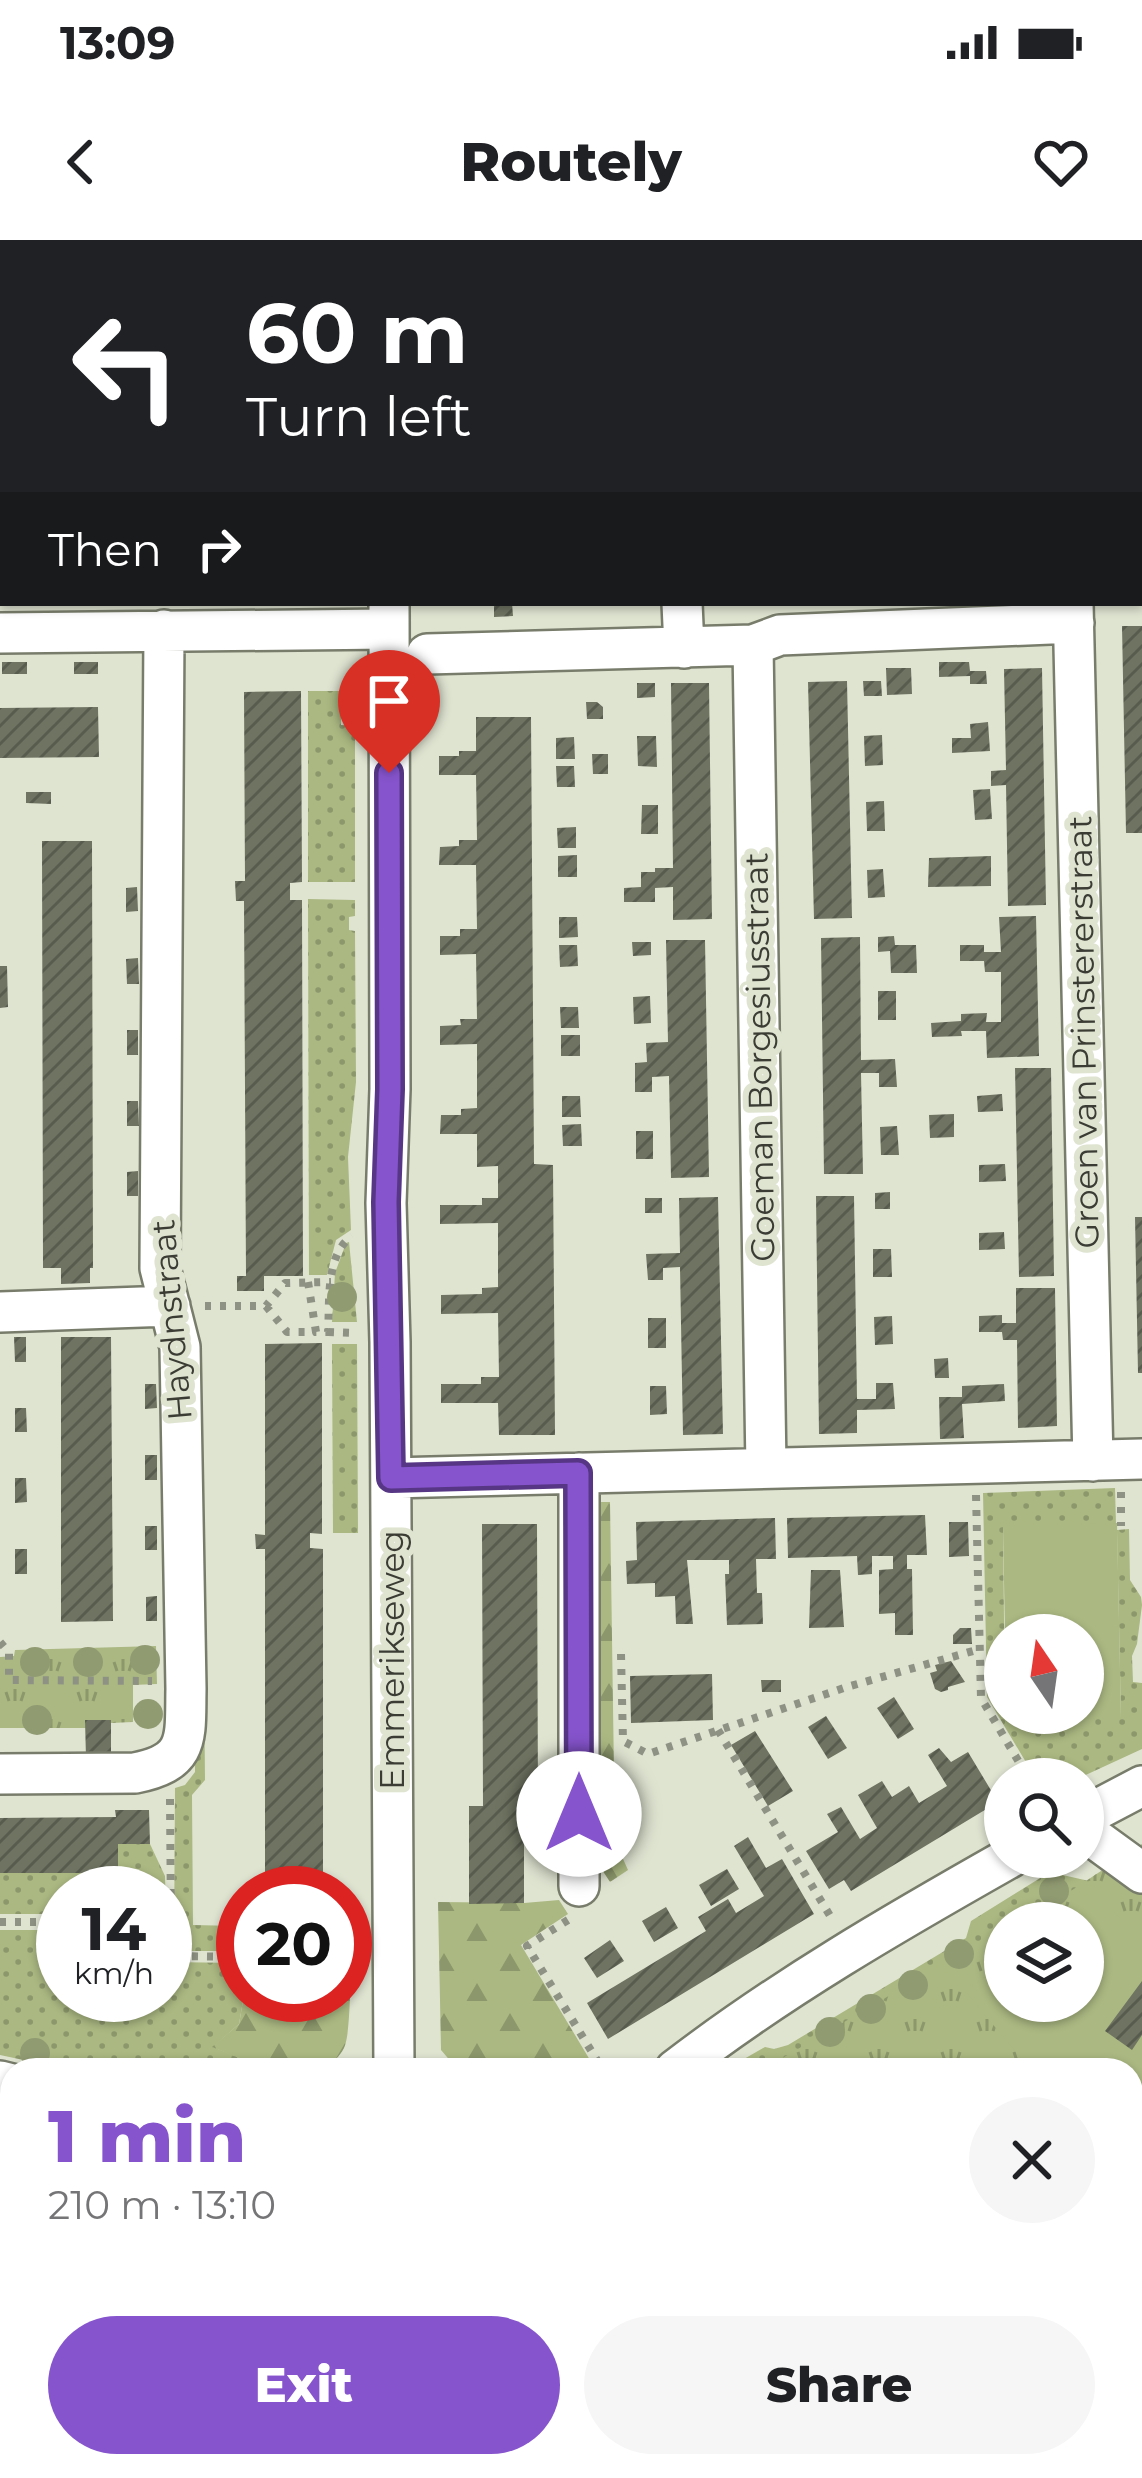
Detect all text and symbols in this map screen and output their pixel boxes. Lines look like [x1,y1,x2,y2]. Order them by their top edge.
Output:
text: 13:09 [60,15,175,70]
icon: back [48,129,114,195]
text: Routely [460,129,682,195]
icon: heart [1028,129,1094,195]
text: 60 m [246,282,468,384]
icon: left [48,288,204,444]
text: Turn left [246,384,472,450]
icon: right [186,516,252,582]
text: Then [48,522,162,577]
pin [338,650,440,773]
icon: arrive [356,668,422,734]
street label: Groen van Prinstererstraat [1059,815,1107,1249]
street label: Goeman Borgesiusstraat [735,852,783,1262]
street label: Haydnstraat [142,1218,200,1422]
street label: Emmerikseweg [372,1530,412,1790]
north arrow [984,1614,1104,1734]
map controls [984,1614,1104,2022]
position arrow [516,1751,642,1877]
button: search [984,1758,1104,1878]
speed limit sign: 20 [216,1866,372,2022]
text: 14 [82,1892,146,1965]
button: layers [984,1902,1104,2022]
text: km/h [74,1955,154,1992]
text: 1 min [48,2092,246,2180]
button: close [969,2097,1095,2223]
text: 210 m · 13:10 [48,2181,276,2229]
button: Exit [48,2316,560,2454]
button: Share [584,2316,1095,2454]

